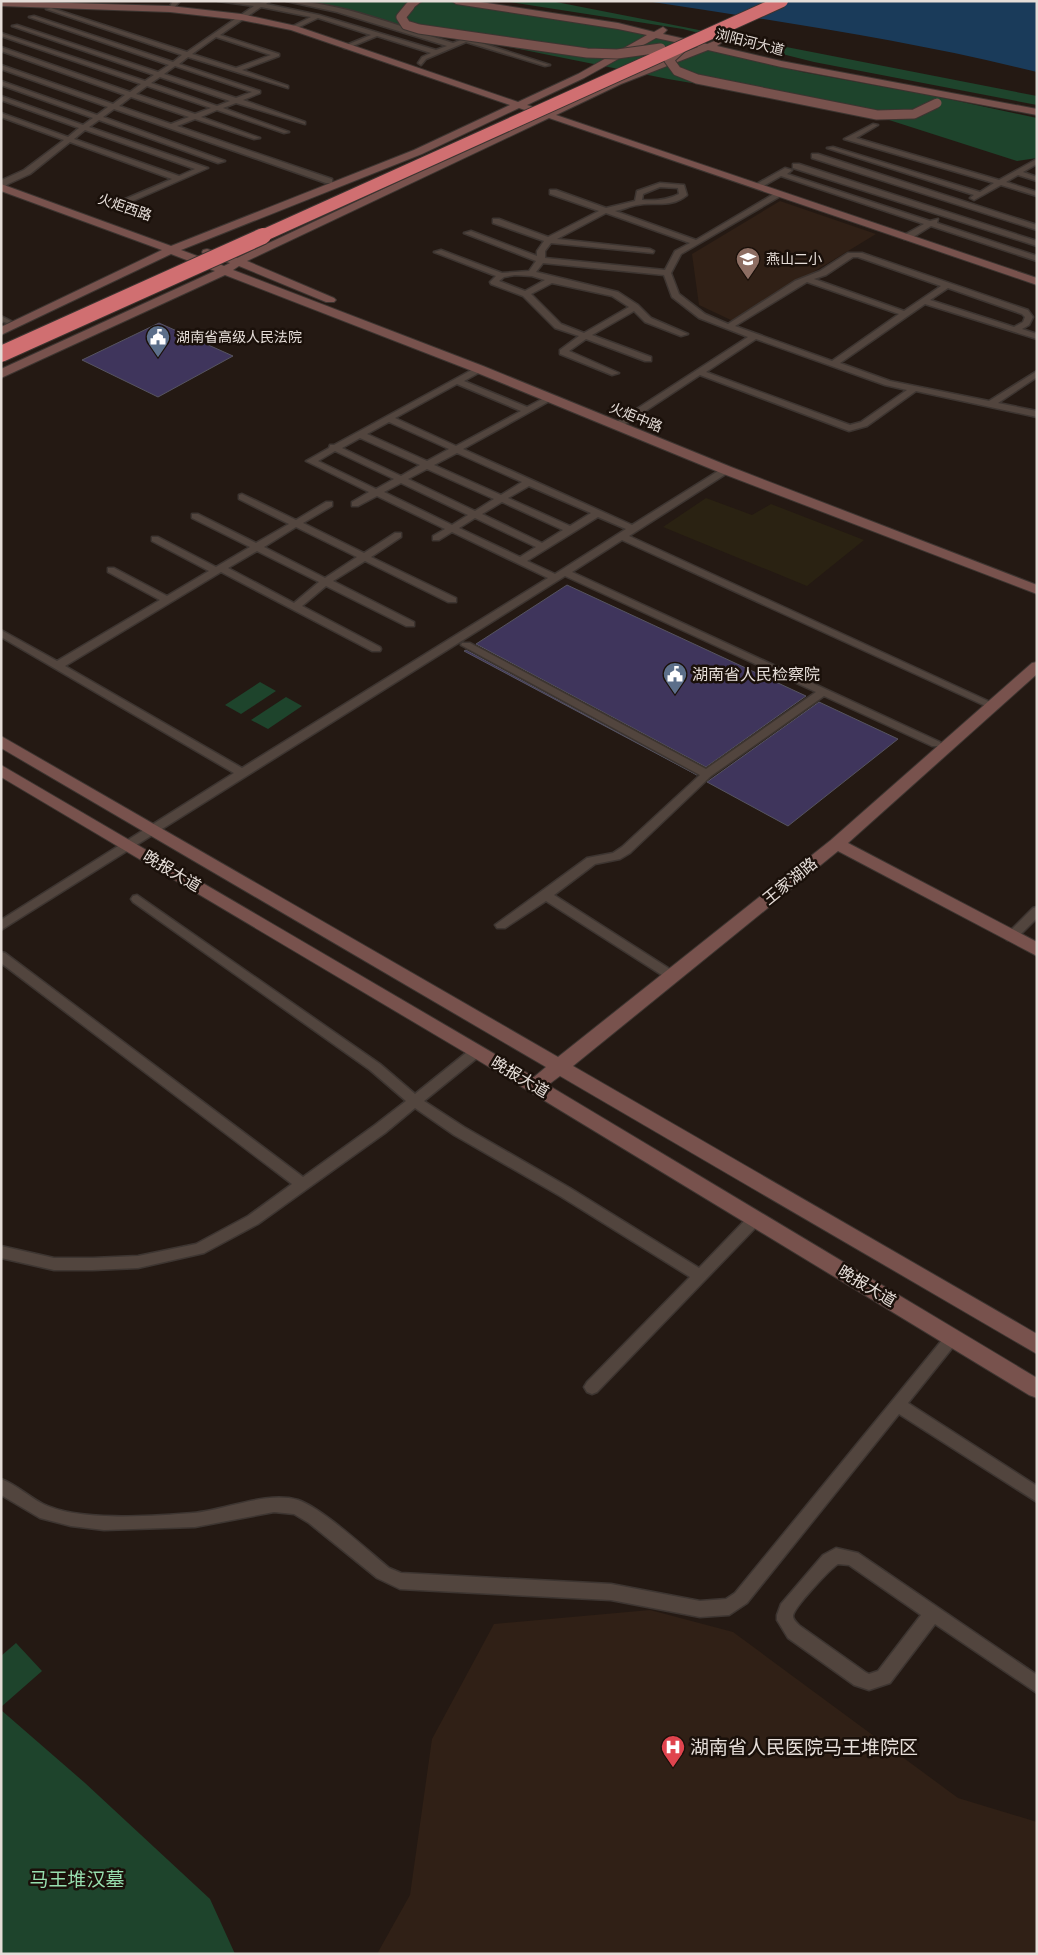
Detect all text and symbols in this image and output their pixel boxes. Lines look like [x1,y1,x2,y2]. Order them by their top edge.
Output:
street label: 浏阳河大道 [714,25,786,59]
street label: 火炬西路 [96,189,154,225]
school or university icon: 燕山二小 [735,246,761,280]
place label: 燕山二小 [766,250,822,268]
public building icon: 湖南省高级人民法院 [145,324,171,358]
place label: 湖南省高级人民法院 [176,328,302,346]
street label: 火炬中路 [607,398,665,436]
public building icon: 湖南省人民检察院 [662,661,688,695]
place label: 湖南省人民检察院 [692,665,820,684]
street label: 晚报大道 [140,846,204,896]
street label: 王家湖路 [759,853,821,909]
street label: 晚报大道 [488,1052,552,1102]
street label: 晚报大道 [835,1261,899,1311]
hospital icon: 湖南省人民医院马王堆院区 [660,1734,686,1768]
place label: 湖南省人民医院马王堆院区 [690,1736,918,1759]
park label: 马王堆汉墓 [29,1868,125,1891]

